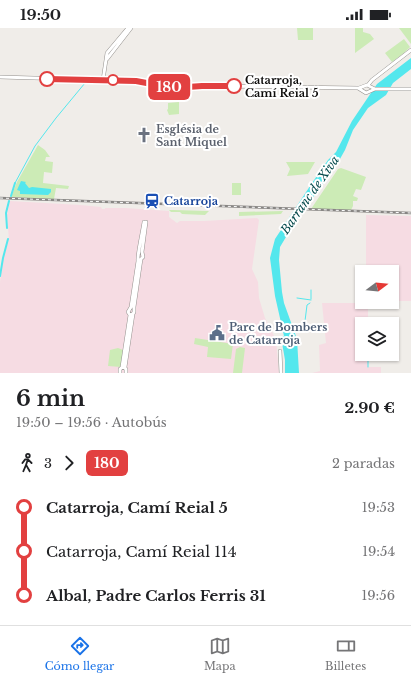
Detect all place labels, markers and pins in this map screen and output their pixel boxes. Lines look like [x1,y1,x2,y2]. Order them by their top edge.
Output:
unlabelled marker [39,71,55,87]
place label: Catarroja, Camí Reial 5 [245,73,319,100]
unlabelled marker [107,74,119,86]
marker: Catarroja, Camí Reial 5 [226,78,242,94]
place label: Església de Sant Miquel [156,122,227,149]
church icon: Església de Sant Miquel [135,126,153,144]
station icon: Catarroja [143,192,161,210]
place label: Catarroja [164,194,219,208]
place label: Parc de Bombers de Catarroja [229,320,327,347]
public building icon: Parc de Bombers de Catarroja [208,324,226,342]

